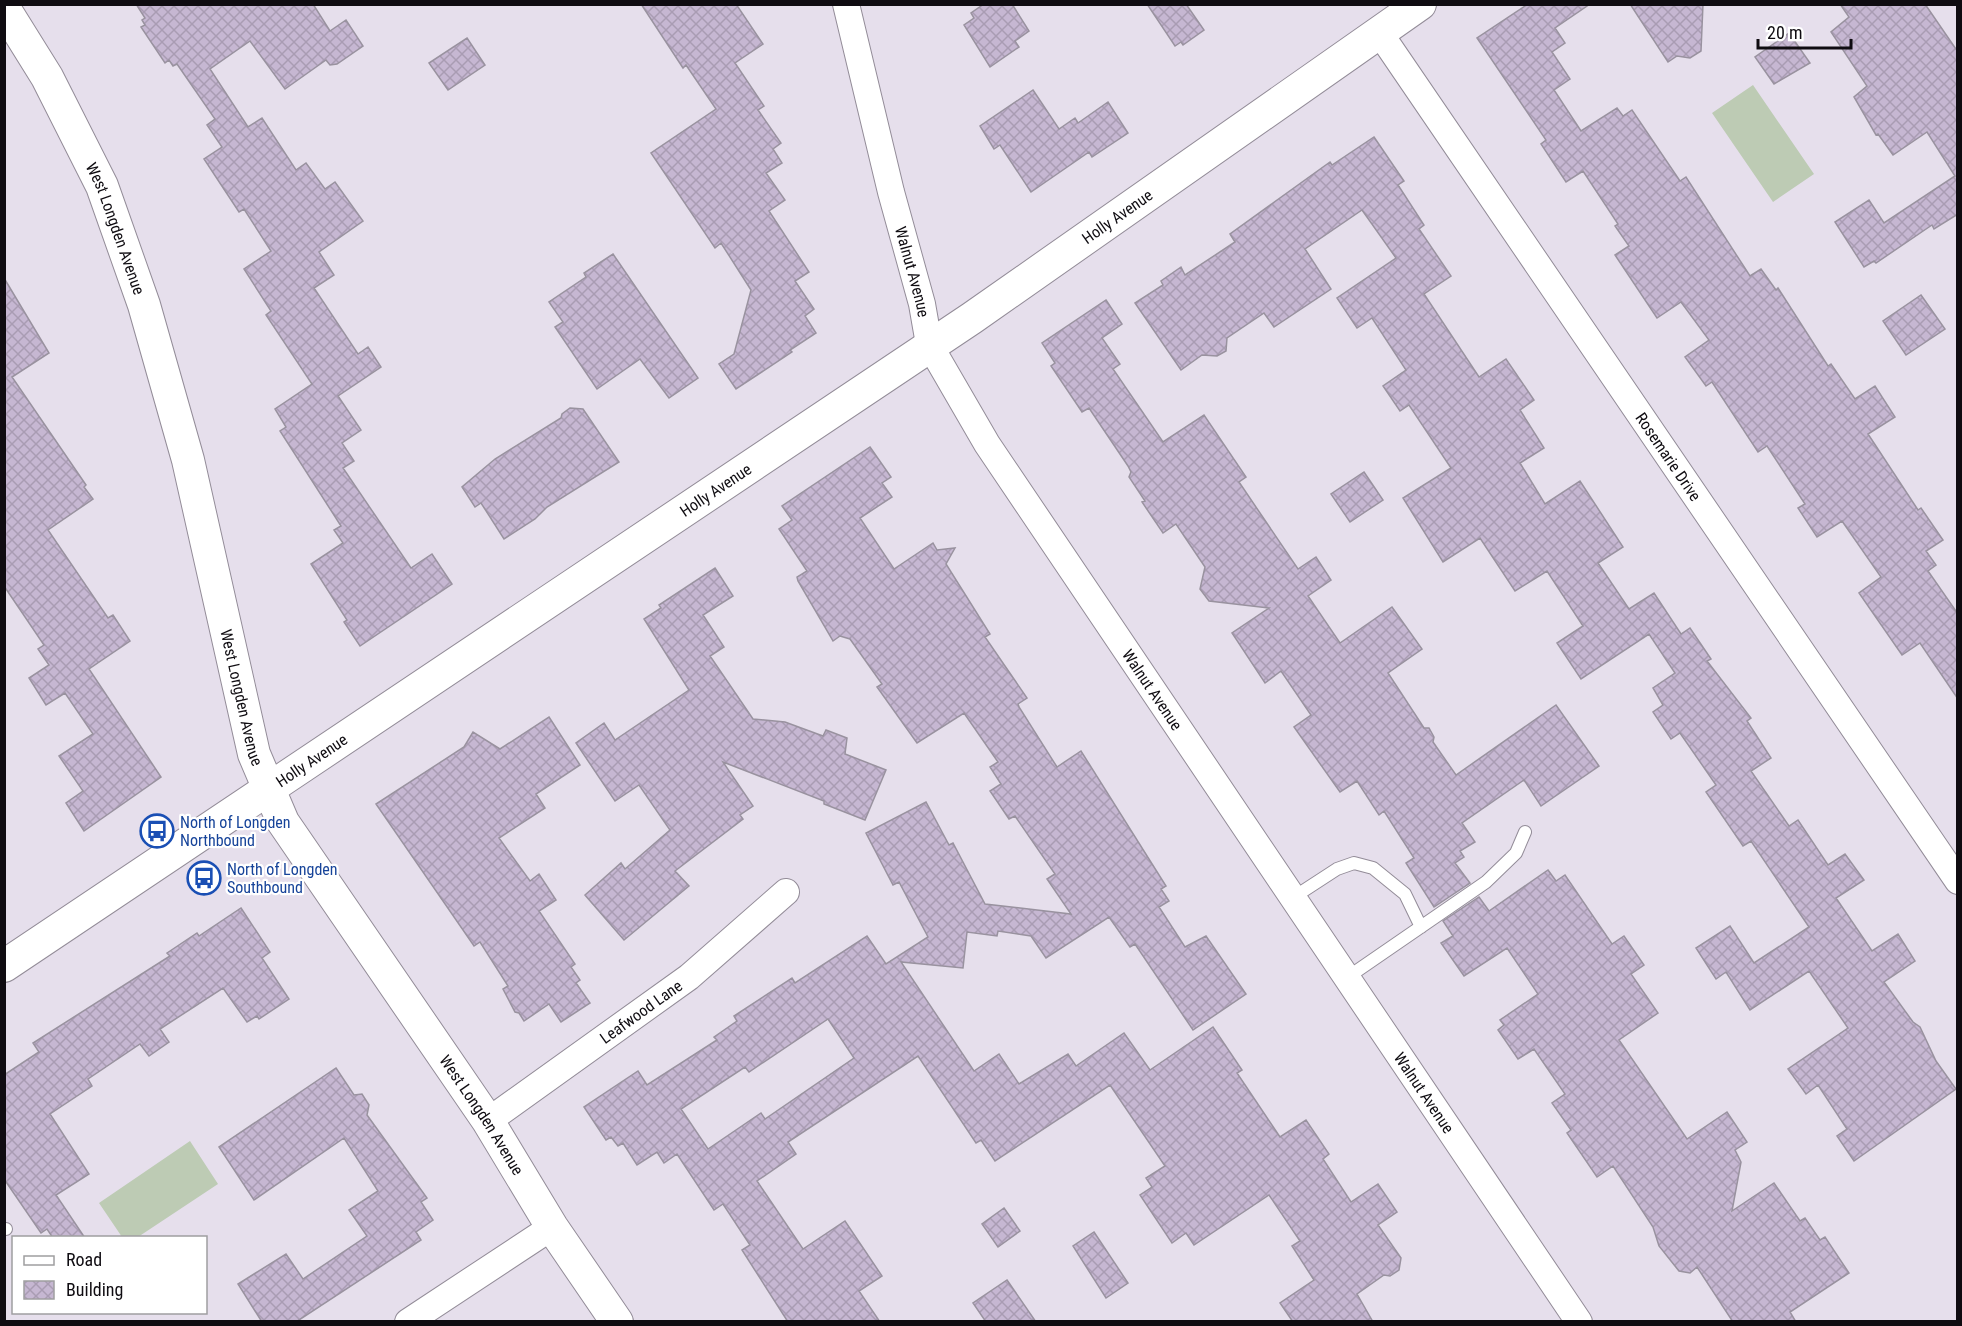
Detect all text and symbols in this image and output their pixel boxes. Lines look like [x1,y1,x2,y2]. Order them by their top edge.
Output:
scale bar [1758,12,1851,50]
text: 20 m [1767,22,1802,43]
street label: West Longden Avenue [82,159,149,297]
street label: Holly Avenue [1078,185,1156,248]
street label: Walnut Avenue [891,224,934,319]
street label: Rosemarie Drive [1632,409,1705,504]
street label: Holly Avenue [676,459,755,520]
street label: West Longden Avenue [217,627,267,768]
street label: Walnut Avenue [1119,646,1187,734]
street label: Holly Avenue [272,730,351,791]
bus stop icon: North of Longden Northbound [139,813,175,849]
place label: North of Longden Northbound [180,813,291,850]
bus stop icon: North of Longden Southbound [186,860,222,896]
place label: North of Longden Southbound [227,860,338,897]
street label: Leafwood Lane [596,976,686,1047]
street label: Walnut Avenue [1390,1049,1458,1137]
street label: West Longden Avenue [436,1051,528,1178]
legend [12,1236,207,1314]
text: Road [66,1249,102,1270]
text: Building [66,1279,123,1300]

